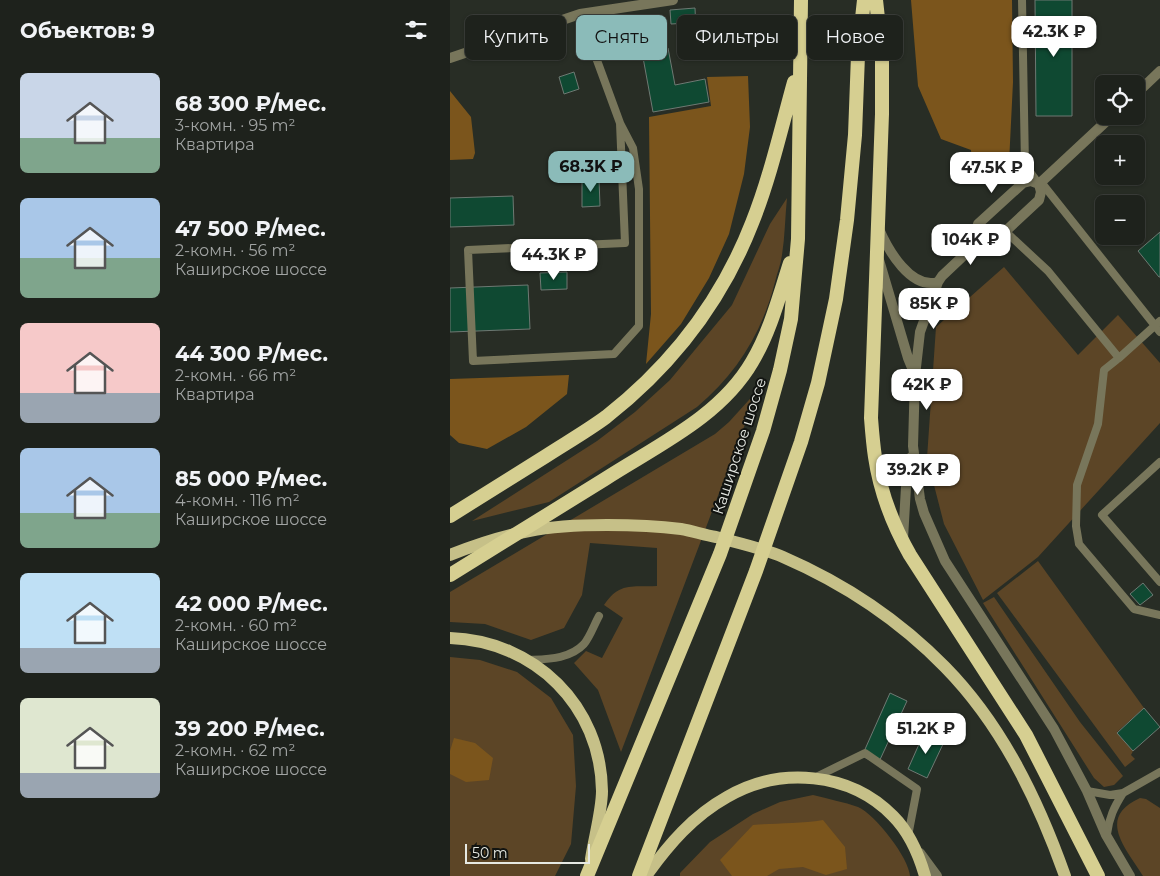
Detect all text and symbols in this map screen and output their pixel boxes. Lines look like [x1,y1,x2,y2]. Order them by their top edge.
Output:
chip: Купить [465,15,566,60]
chip: Снять [576,15,667,60]
chip: Фильтры [677,15,797,60]
chip: Новое [807,15,903,60]
pin: 42.3K ₽ [1008,15,1100,58]
icon: filters [402,16,430,44]
text: Объектов: 9 [20,18,155,43]
text: 42.3K ₽ [1022,22,1086,41]
map controls [1095,75,1145,245]
button: locate [1095,75,1145,125]
text: 68 300 ₽/мес. [175,91,326,116]
icon: home [60,93,120,153]
text: 3-комн. · 95 m² [175,116,295,135]
text: Квартира [175,135,255,154]
button: + [1095,135,1145,185]
pin: 68.3K ₽ [545,150,637,193]
pin: 47.5K ₽ [946,152,1038,194]
text: 68.3K ₽ [559,157,623,176]
text: 47.5K ₽ [961,158,1023,177]
button: − [1095,195,1145,245]
text: 47 500 ₽/мес. [175,216,326,241]
icon: home [60,218,120,278]
pin: 104K ₽ [930,224,1012,266]
text: 104K ₽ [943,230,999,249]
pin: 44.3K ₽ [508,238,600,281]
text: 2-комн. · 56 m² [175,241,295,260]
text: 44.3K ₽ [522,245,586,264]
text: Каширское шоссе [175,260,327,279]
pin: 85K ₽ [899,288,969,330]
text: 85K ₽ [910,294,958,313]
text: 44 300 ₽/мес. [175,341,328,366]
icon: home [60,343,120,403]
text: 2-комн. · 66 m² [175,366,296,385]
pin: 42K ₽ [892,368,962,411]
street label: Каширское шоссе [708,375,770,517]
text: 42K ₽ [902,375,952,394]
text: Квартира [175,385,255,404]
pin: 39.2K ₽ [872,454,964,496]
text: 39.2K ₽ [887,460,949,479]
text: 85 000 ₽/мес. [175,466,327,491]
icon: home [60,468,120,528]
text: 4-комн. · 116 m² [175,491,300,510]
text: Каширское шоссе [175,510,327,529]
text: 42 000 ₽/мес. [175,591,328,616]
icon: home [60,593,120,653]
text: 2-комн. · 60 m² [175,616,297,635]
text: Каширское шоссе [175,635,327,654]
pin: 51.2K ₽ [880,712,972,755]
text: 39 200 ₽/мес. [175,716,325,741]
icon: home [60,718,120,778]
text: 51.2K ₽ [897,719,955,738]
text: 2-комн. · 62 m² [175,741,295,760]
text: Каширское шоссе [175,760,327,779]
scale bar [465,841,590,864]
text: 50 m [472,844,508,862]

